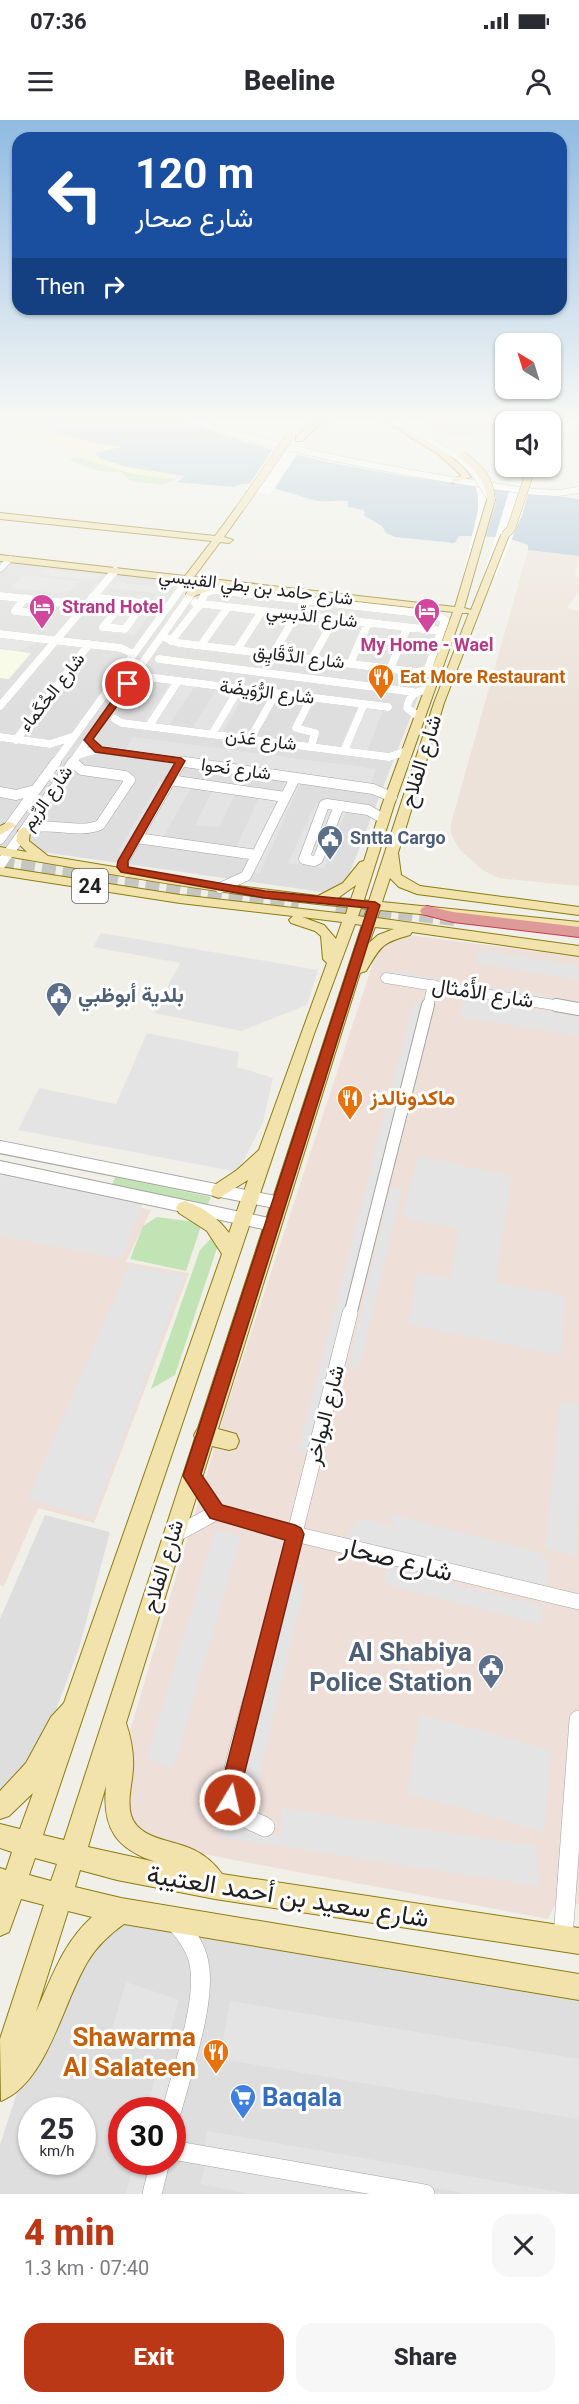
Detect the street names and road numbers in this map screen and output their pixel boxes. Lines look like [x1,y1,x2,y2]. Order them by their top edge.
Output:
street label: شارع حامد بن بطي القبيسي [157,564,354,614]
street label: شارع الدِّبسِي [265,599,359,636]
street label: شارع الدَّقَايِق [252,640,346,676]
street label: شارع الحُكَماء [14,648,90,736]
street label: شارع الرُّوَيضَة [218,675,316,710]
street label: شارع الفلاح [396,712,448,811]
street label: شارع عَدَن [224,725,298,756]
street label: شارع نَحوا [200,753,272,786]
street label: شارع الرِّيم [17,761,78,835]
road number: 24 [72,869,108,903]
street label: شارع الأَمْثال [430,970,536,1015]
street label: شارع البواخر [301,1363,351,1469]
street label: شارع الفلاح [138,1517,190,1616]
street label: شارع صحار [336,1530,456,1590]
street label: شارع سعيد بن أحمد العتيبة [144,1859,431,1936]

